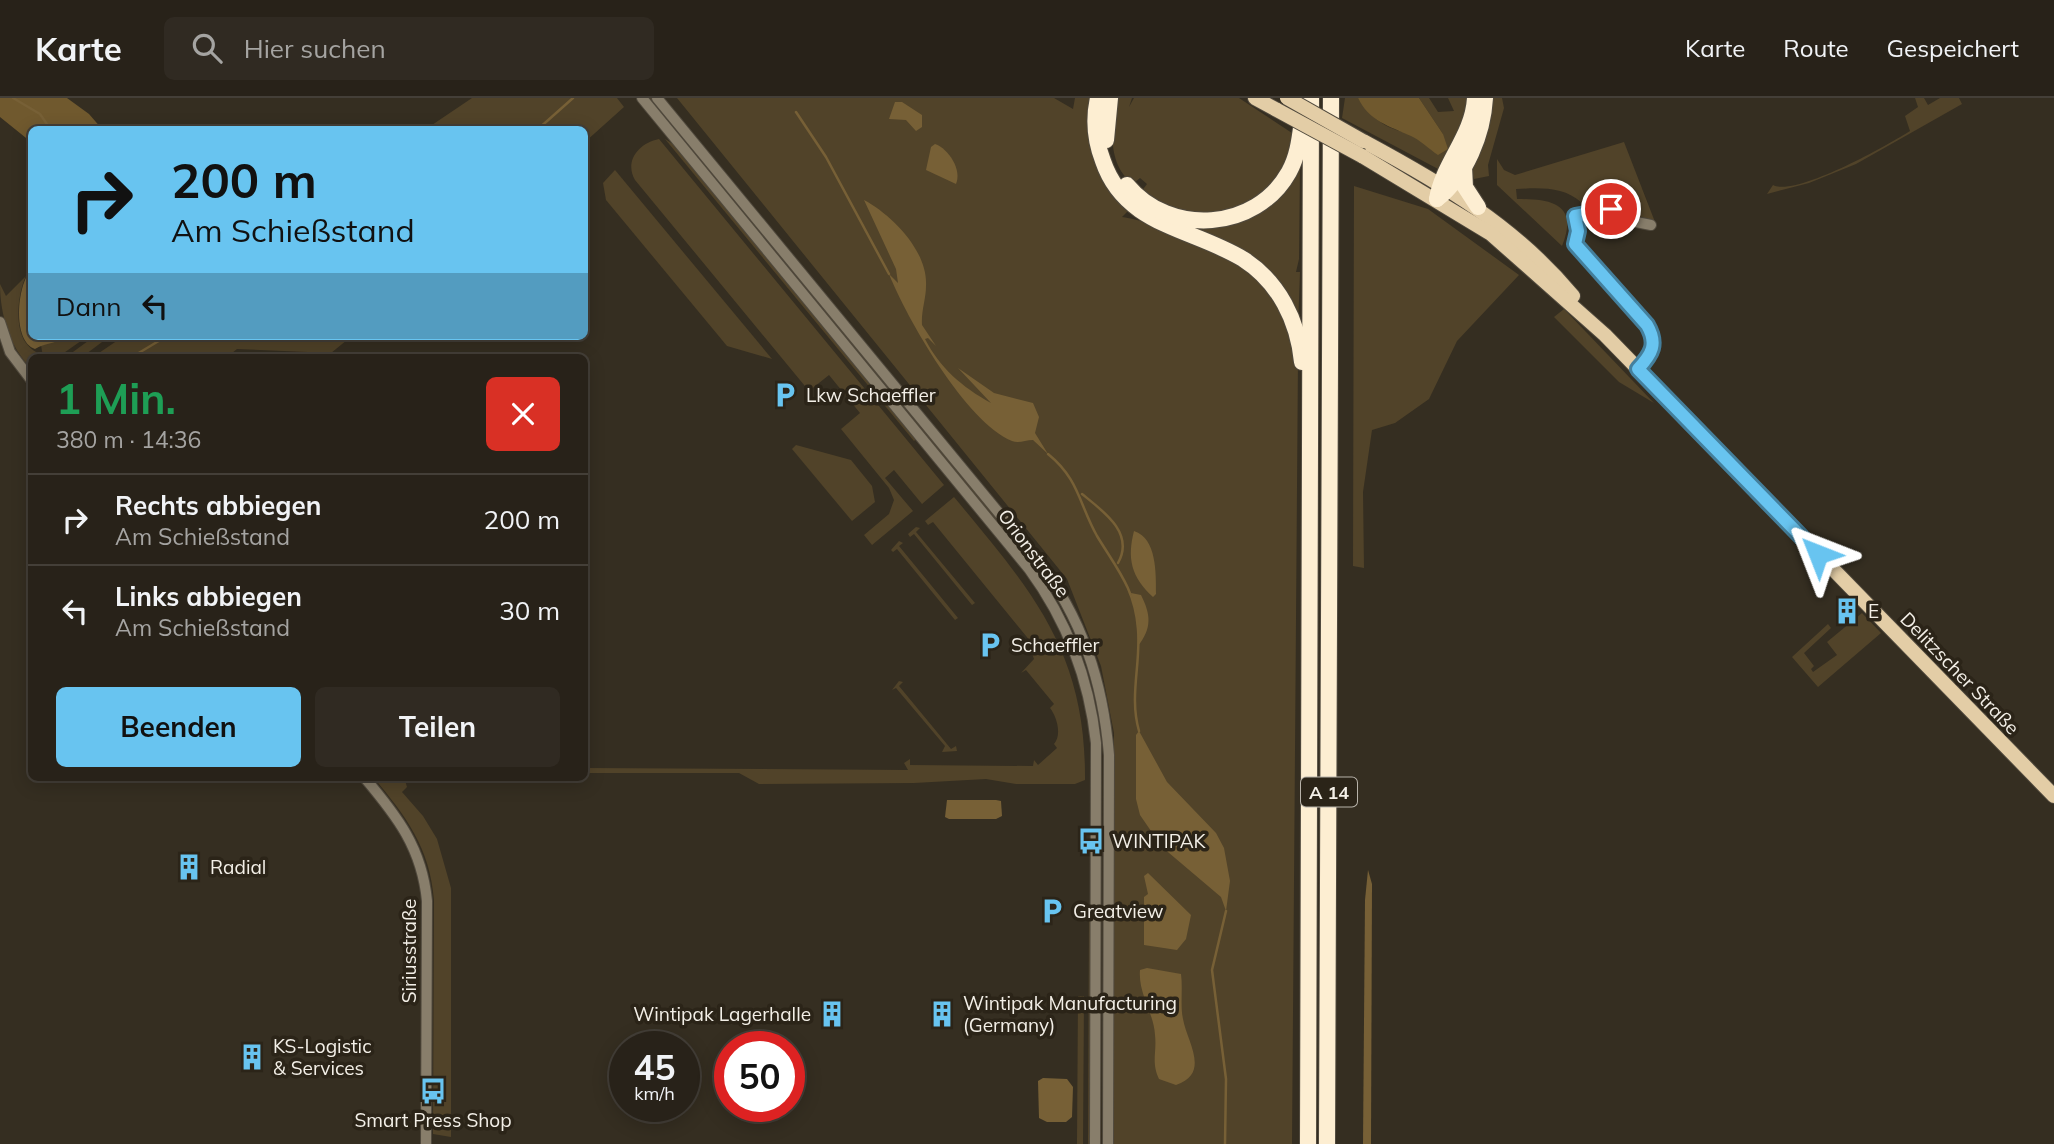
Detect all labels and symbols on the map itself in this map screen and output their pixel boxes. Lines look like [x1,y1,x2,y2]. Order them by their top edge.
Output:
pin [1581,179,1641,239]
parking icon: Lkw Schaeffler [770,380,800,410]
place label: Lkw Schaeffler [806,383,936,407]
street label: Orionstraße [993,504,1075,602]
position arrow [1781,517,1855,591]
building icon: E [1832,596,1862,626]
place label: E [1868,599,1879,623]
street label: Delitzscher Straße [1895,607,2025,739]
parking icon: Schaeffler [975,630,1005,660]
place label: Schaeffler [1011,633,1100,657]
road number: A 14 [1301,778,1357,806]
bus stop icon: WINTIPAK [1076,826,1106,856]
place label: WINTIPAK [1112,829,1207,853]
building icon: Radial [174,852,204,882]
place label: Radial [210,855,266,879]
parking icon: Greatview [1037,896,1067,926]
street label: Siriusstraße [397,899,421,1003]
place label: Greatview [1073,899,1164,923]
place label: Wintipak Manufacturing (Germany) [963,991,1177,1037]
building icon: Wintipak Lagerhalle [817,999,847,1029]
building icon: Wintipak Manufacturing (Germany) [927,999,957,1029]
place label: Wintipak Lagerhalle [633,1002,811,1026]
speed limit sign: 50 [714,1031,805,1122]
place label: KS-Logistic & Services [273,1034,372,1080]
building icon: KS-Logistic & Services [237,1042,267,1072]
bus stop icon: Smart Press Shop [418,1076,448,1106]
place label: Smart Press Shop [354,1108,512,1132]

